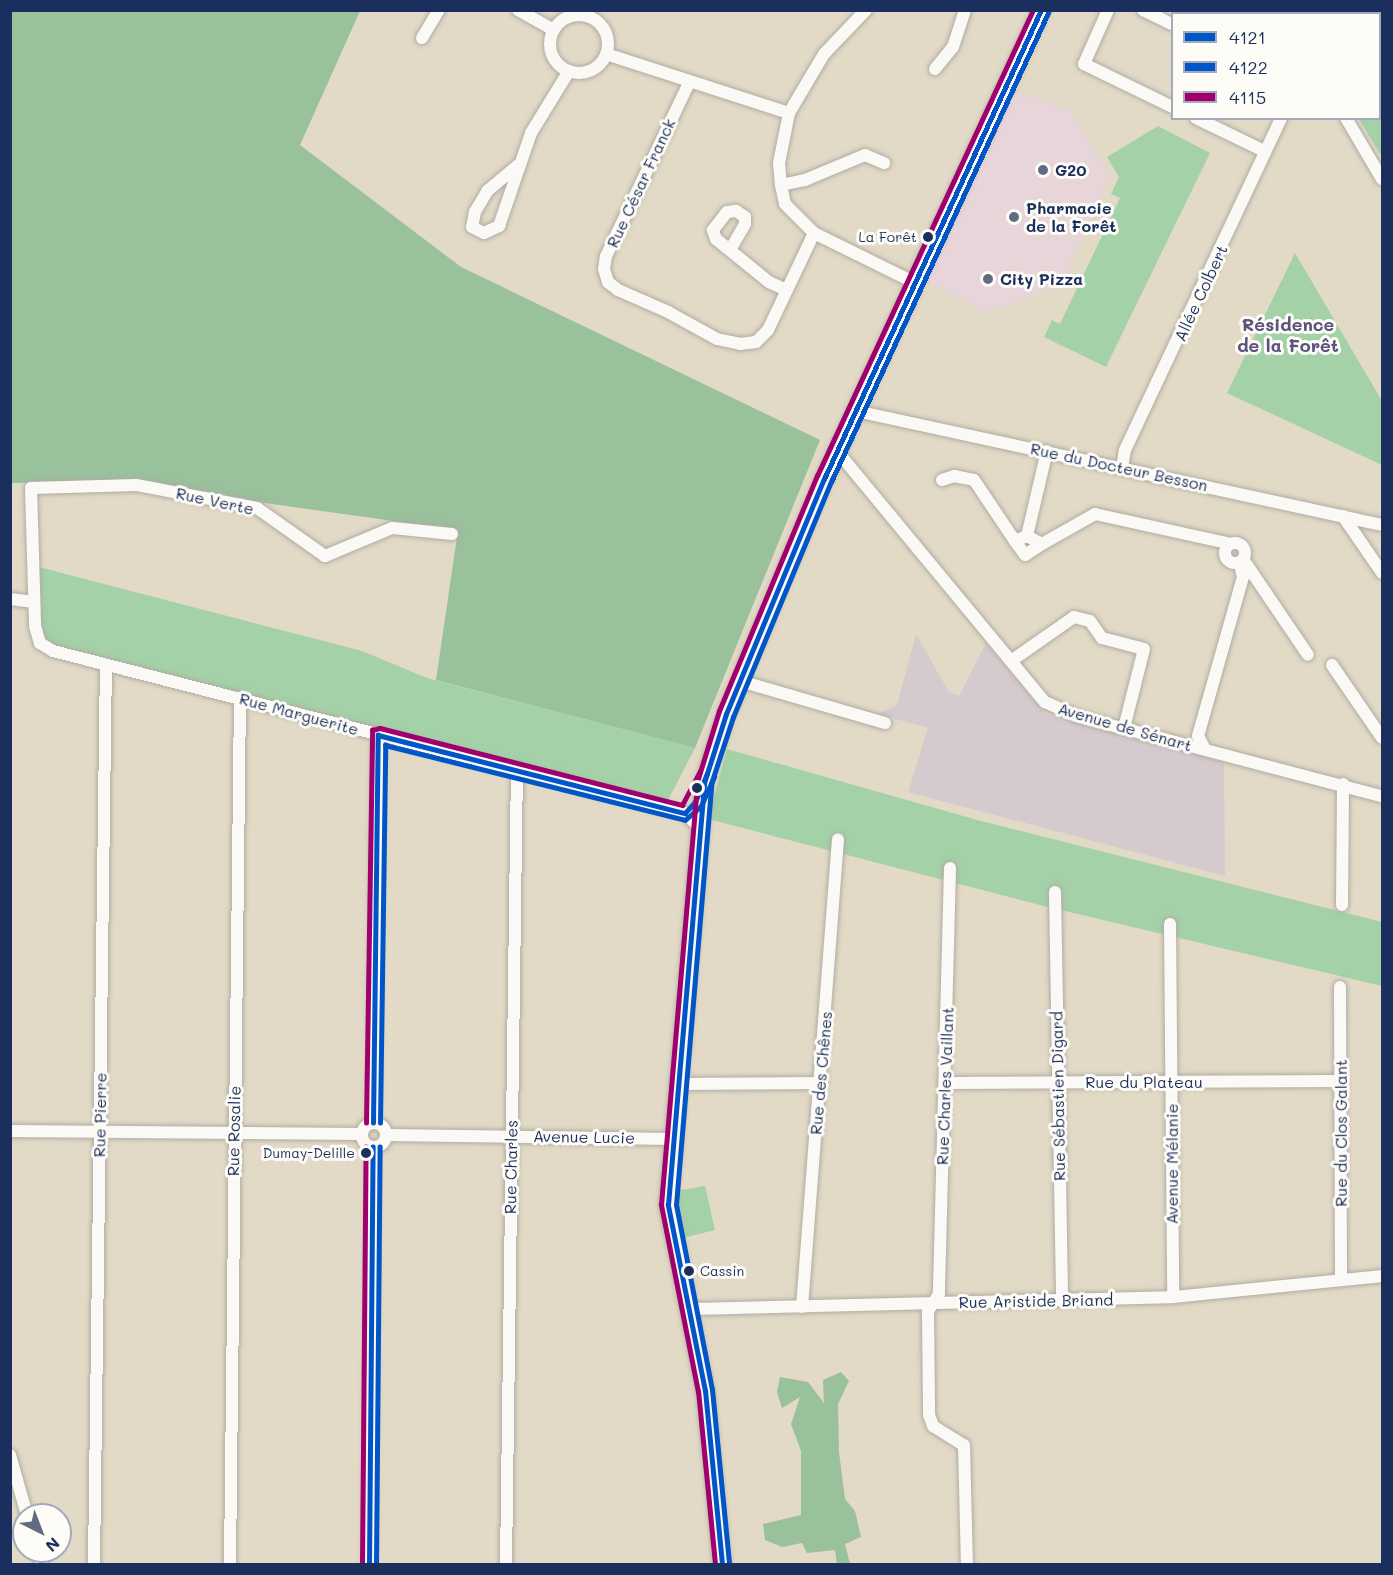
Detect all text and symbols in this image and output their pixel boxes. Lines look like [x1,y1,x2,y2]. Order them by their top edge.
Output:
legend [1171,12,1381,120]
text: 4121 [1229,25,1266,49]
text: 4122 [1229,55,1268,79]
text: 4115 [1229,85,1266,109]
street label: Rue César Franck [603,115,679,251]
place label: G20 [1055,160,1087,180]
marker: G20 [1036,163,1050,177]
place label: Pharmacie de la Forêt [1026,198,1116,236]
marker: Pharmacie de la Forêt [1007,210,1021,224]
place label: La Forêt [858,229,917,245]
marker: La Forêt [922,231,934,243]
street label: Allée Colbert [1170,242,1232,344]
place label: City Pizza [1000,269,1083,289]
marker: City Pizza [981,272,995,286]
district label: Résidence de la Forêt [1237,314,1339,356]
street label: Rue du Docteur Besson [1029,439,1209,495]
street label: Rue Verte [174,483,256,519]
street label: Rue Marguerite [237,689,361,739]
street label: Avenue de Sénart [1056,699,1194,755]
unlabelled marker [691,782,703,794]
street label: Rue Charles Vaillant [933,1007,957,1165]
street label: Rue des Chênes [806,1010,836,1136]
street label: Rue Sébastien Digard [1047,1011,1069,1181]
street label: Rue du Clos Galant [1331,1059,1351,1207]
street label: Rue du Plateau [1085,1072,1203,1092]
street label: Rue Pierre [90,1073,110,1157]
street label: Rue Rosalie [224,1086,244,1176]
street label: Avenue Mélanie [1162,1104,1182,1224]
street label: Rue Charles [501,1120,521,1214]
street label: Avenue Lucie [533,1127,635,1147]
place label: Dumay-Delille [263,1145,355,1161]
marker: Dumay-Delille [360,1147,372,1159]
place label: Cassin [700,1263,744,1279]
marker: Cassin [683,1265,695,1277]
street label: Rue Aristide Briand [958,1290,1114,1312]
north arrow [12,1503,72,1563]
text: N [41,1533,65,1557]

